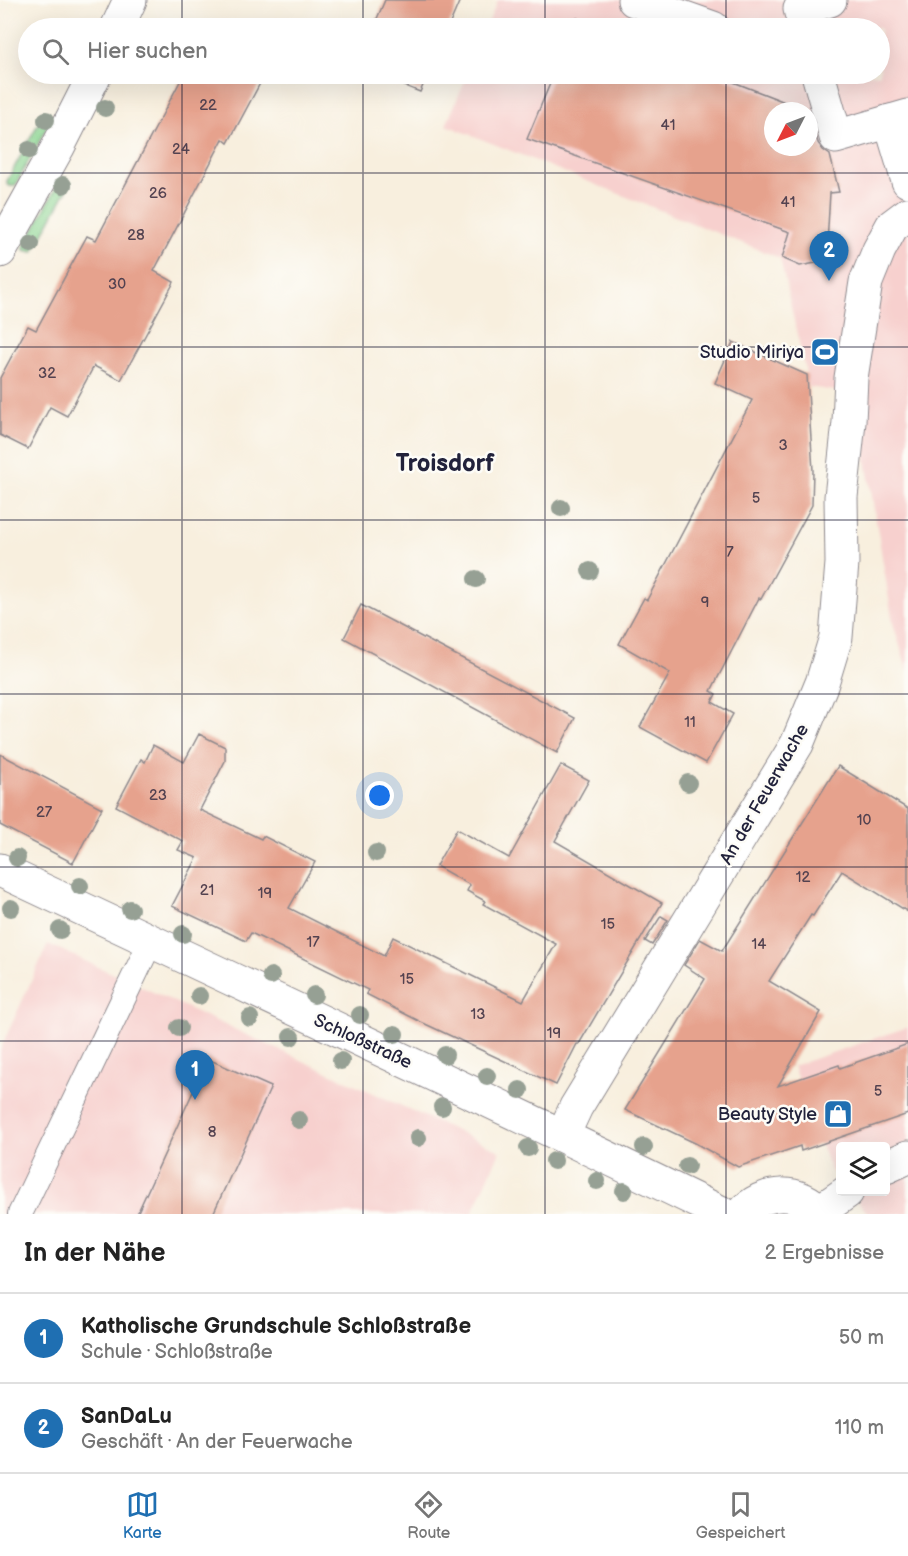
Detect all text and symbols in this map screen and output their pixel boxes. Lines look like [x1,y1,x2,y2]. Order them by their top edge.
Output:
search box [18,18,890,84]
icon: search [39,35,72,68]
text: Hier suchen [87,38,208,65]
house number: 22 [199,96,217,115]
north arrow [764,102,818,156]
house number: 41 [661,116,675,135]
house number: 24 [172,140,190,159]
house number: 26 [149,184,167,203]
house number: 41 [781,193,795,212]
house number: 28 [127,226,145,245]
pin: 2 [810,232,848,281]
house number: 30 [108,275,126,294]
sports icon: Studio Miriya [809,336,841,368]
place label: Studio Miriya [700,342,804,363]
house number: 32 [38,364,56,383]
house number: 3 [778,436,788,455]
district label: Troisdorf [396,449,495,478]
house number: 5 [752,489,760,508]
house number: 7 [726,543,734,562]
house number: 9 [701,593,709,612]
house number: 11 [684,713,696,732]
street label: An der Feuerwache [716,720,813,868]
your location [365,781,394,810]
house number: 23 [149,786,167,805]
house number: 27 [36,803,53,822]
house number: 10 [857,811,871,830]
house number: 12 [796,868,810,887]
house number: 21 [200,881,214,900]
house number: 19 [258,884,272,903]
house number: 15 [601,915,615,934]
house number: 17 [306,933,320,952]
house number: 14 [752,935,766,954]
house number: 15 [400,970,414,989]
house number: 13 [470,1005,486,1024]
street label: Schloßstraße [310,1010,416,1074]
house number: 19 [547,1024,561,1043]
pin: 1 [176,1050,214,1100]
house number: 5 [874,1082,882,1101]
shop icon: Beauty Style [822,1098,854,1130]
place label: Beauty Style [718,1104,817,1125]
house number: 8 [208,1123,217,1142]
map controls [836,1142,890,1196]
button: layers [836,1142,890,1196]
text: In der Nähe [24,1238,166,1269]
text: 2 Ergebnisse [764,1241,884,1265]
text: Katholische Grundschule Schloßstraße [81,1313,471,1340]
text: 1 [39,1326,48,1350]
text: 50 m [839,1326,884,1350]
text: Schule · Schloßstraße [81,1340,273,1364]
text: SanDaLu [81,1403,172,1430]
text: 2 [38,1416,49,1440]
text: 110 m [835,1416,884,1440]
text: Geschäft · An der Feuerwache [81,1430,353,1454]
tab: Karte [123,1488,162,1543]
tab: Route [407,1488,450,1543]
tab: Gespeichert [696,1488,785,1543]

